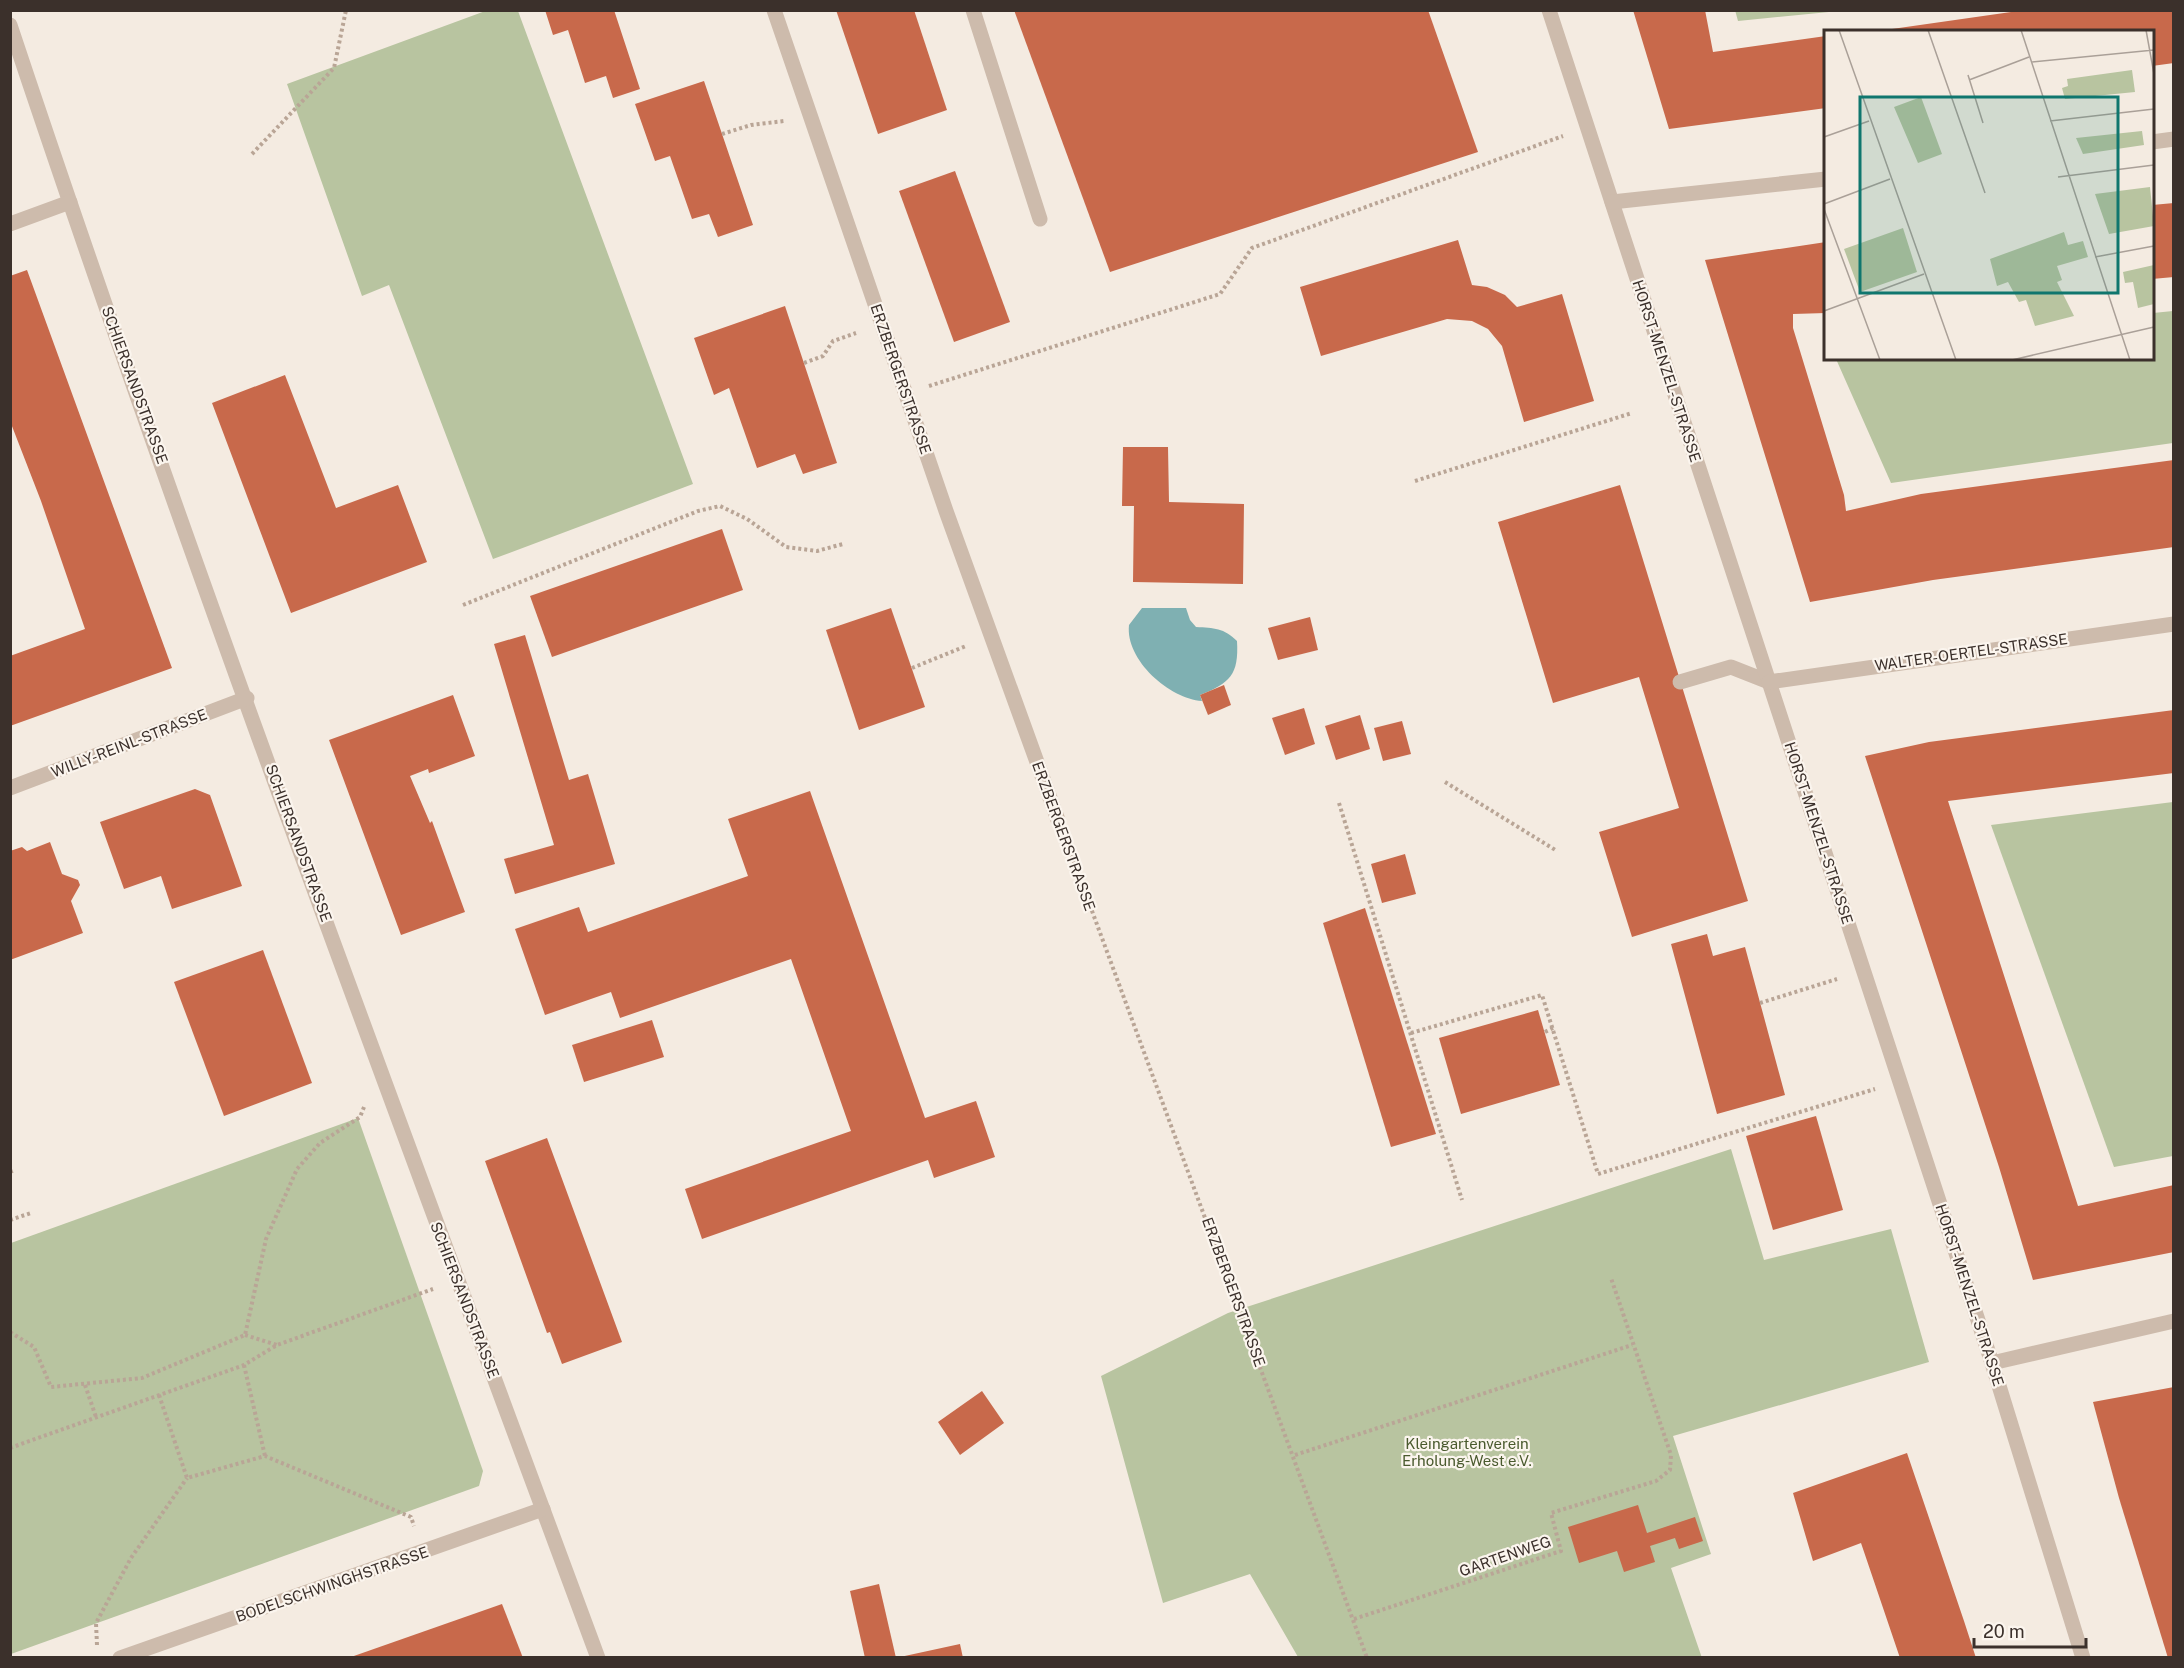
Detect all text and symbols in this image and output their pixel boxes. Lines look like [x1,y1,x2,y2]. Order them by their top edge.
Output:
inset map [1824,30,2154,360]
street label: HORST-MENZEL-STRASSE [1629,278,1705,464]
street label: ERZBERGERSTRASSE [867,302,935,456]
street label: SCHIERSANDSTRASSE [99,304,171,466]
street label: WALTER-OERTEL-STRASSE [1873,630,2069,674]
street label: WILLY-REINL-STRASSE [49,705,209,781]
street label: HORST-MENZEL-STRASSE [1781,740,1857,926]
street label: ERZBERGERSTRASSE [1029,759,1099,913]
street label: SCHIERSANDSTRASSE [263,762,335,924]
street label: HORST-MENZEL-STRASSE [1932,1202,2008,1388]
street label: ERZBERGERSTRASSE [1199,1215,1269,1369]
street label: SCHIERSANDSTRASSE [427,1219,503,1381]
park label: Kleingartenverein Erholung-West e.V. [1402,1435,1532,1469]
street label: GARTENWEG [1457,1532,1553,1580]
street label: BODELSCHWINGHSTRASSE [233,1543,431,1625]
scale bar [1974,1611,2086,1649]
text: 20 m [1983,1621,2025,1642]

